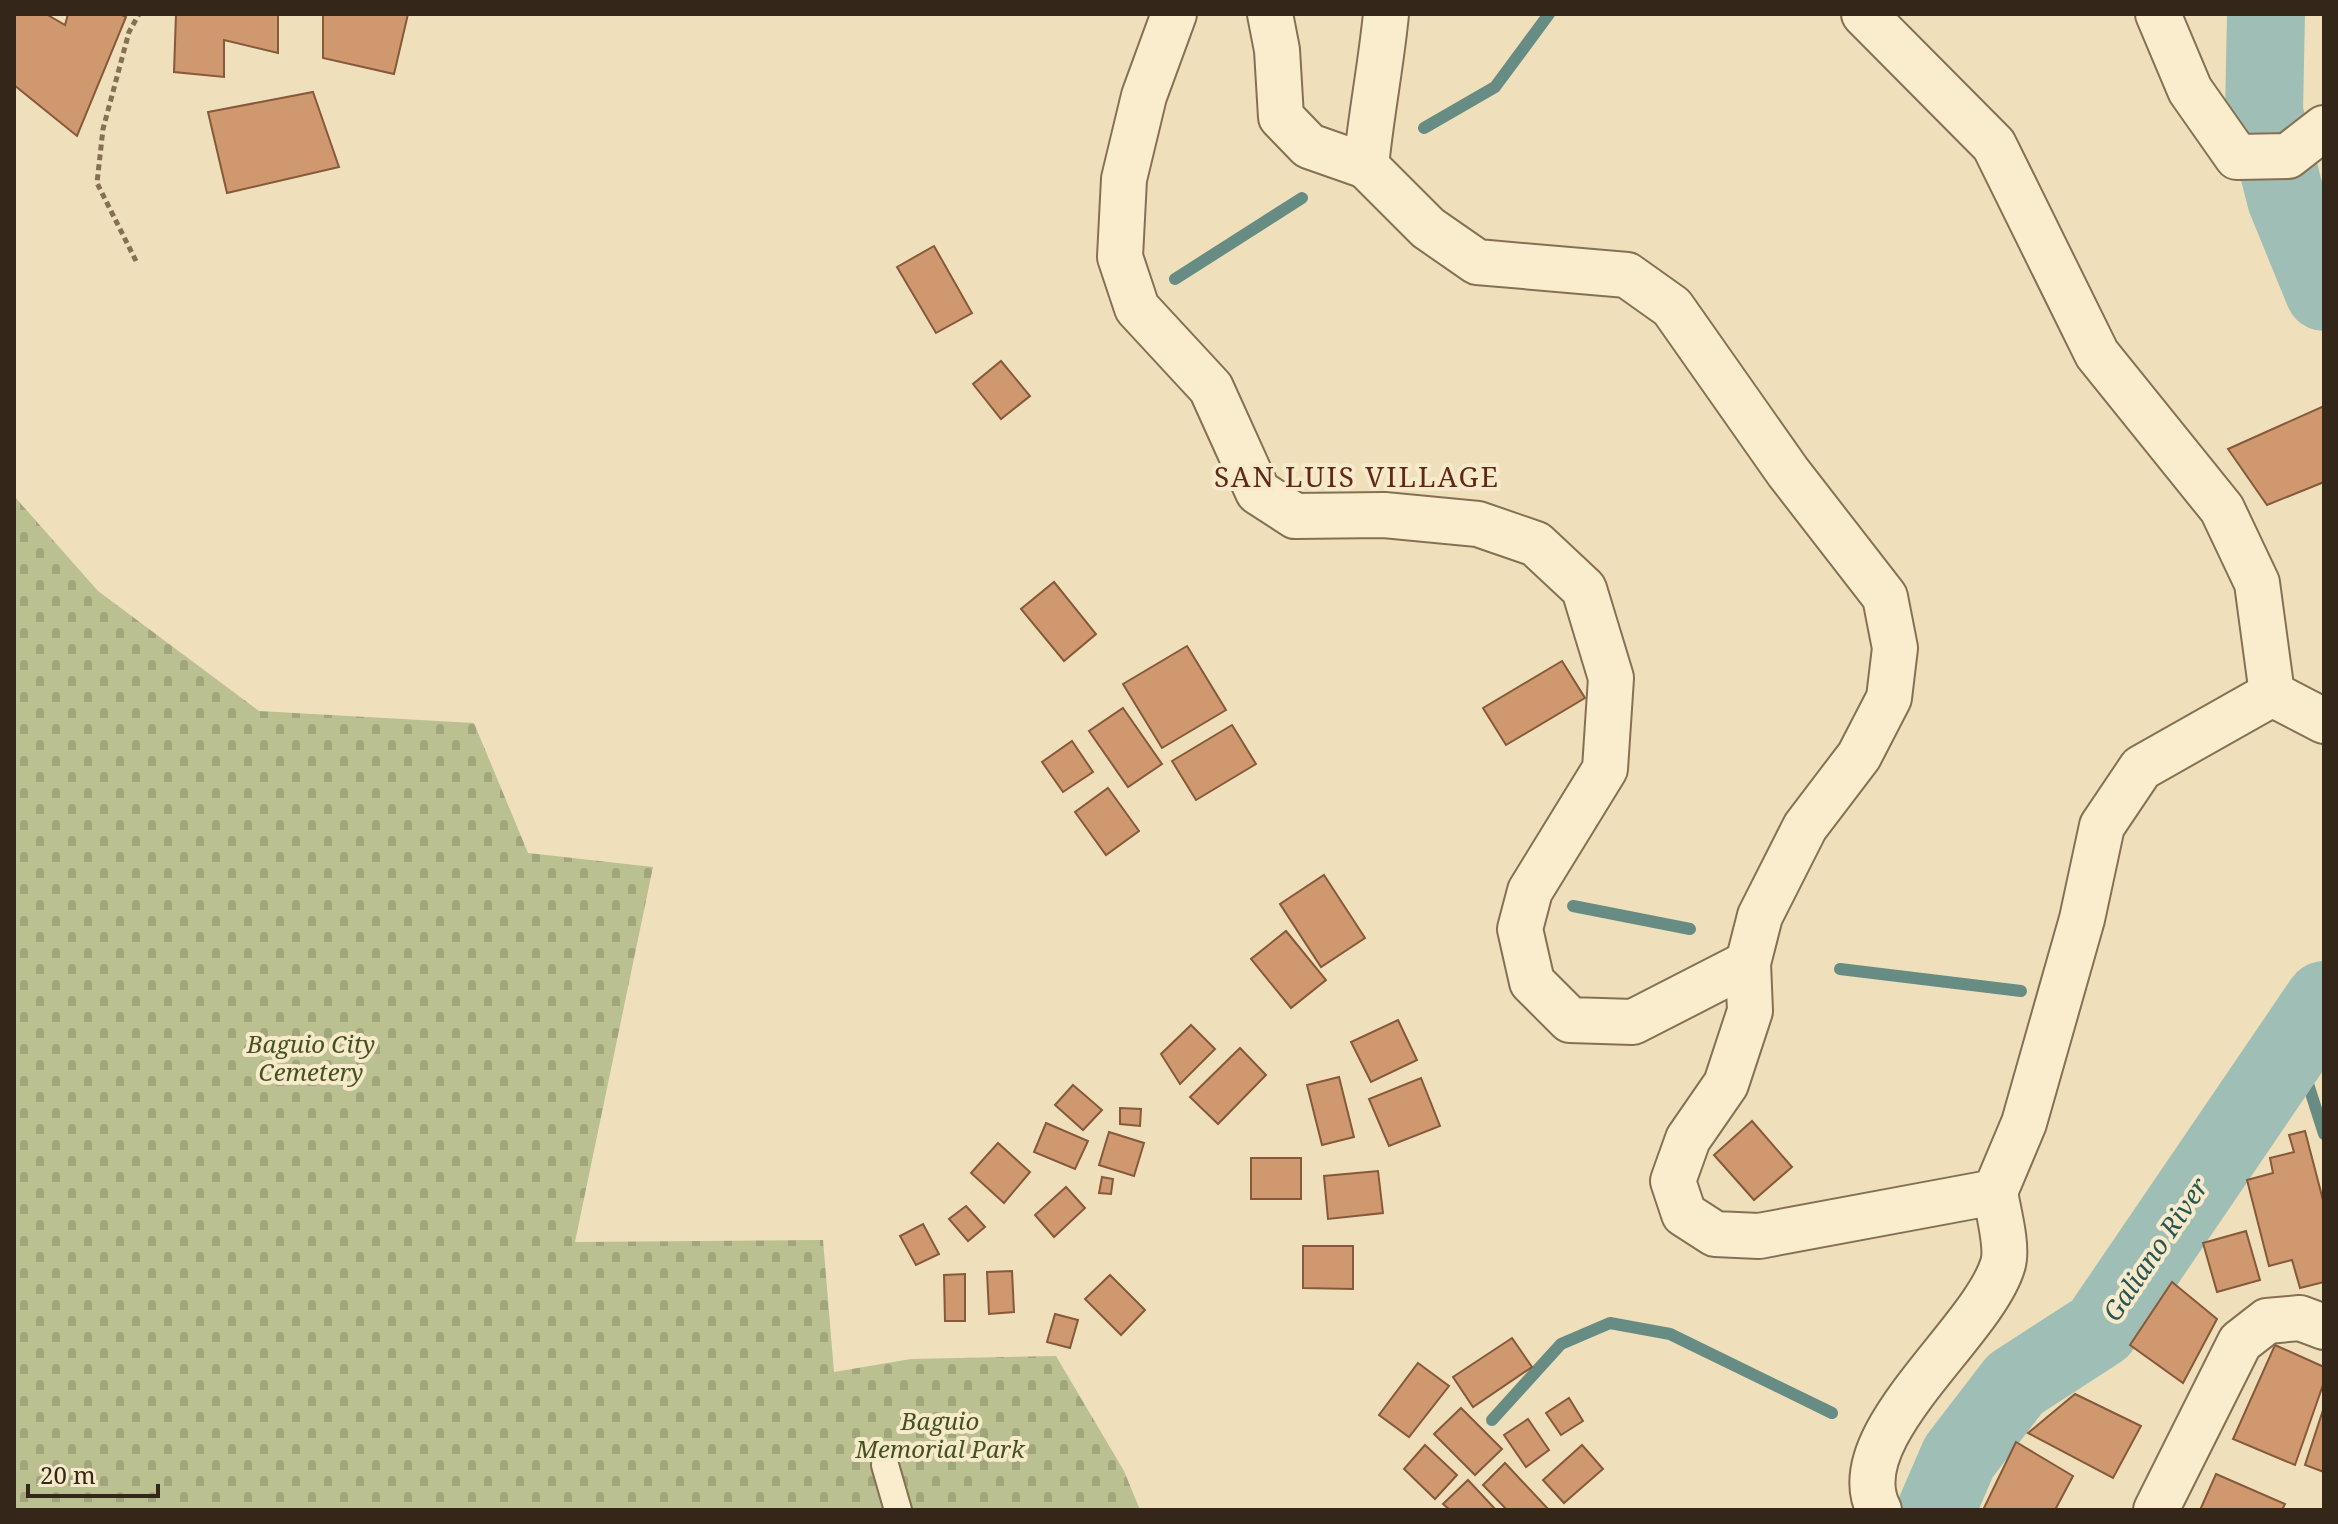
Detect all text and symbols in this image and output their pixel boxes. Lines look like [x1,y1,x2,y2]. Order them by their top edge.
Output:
district label: SAN LUIS VILLAGE [1214,457,1500,495]
park label: Baguio City Cemetery [246,1027,375,1088]
water label: Galiano River [2094,1169,2217,1328]
park label: Baguio Memorial Park [854,1404,1026,1465]
scale bar [28,1448,158,1498]
text: 20 m [40,1458,96,1491]

